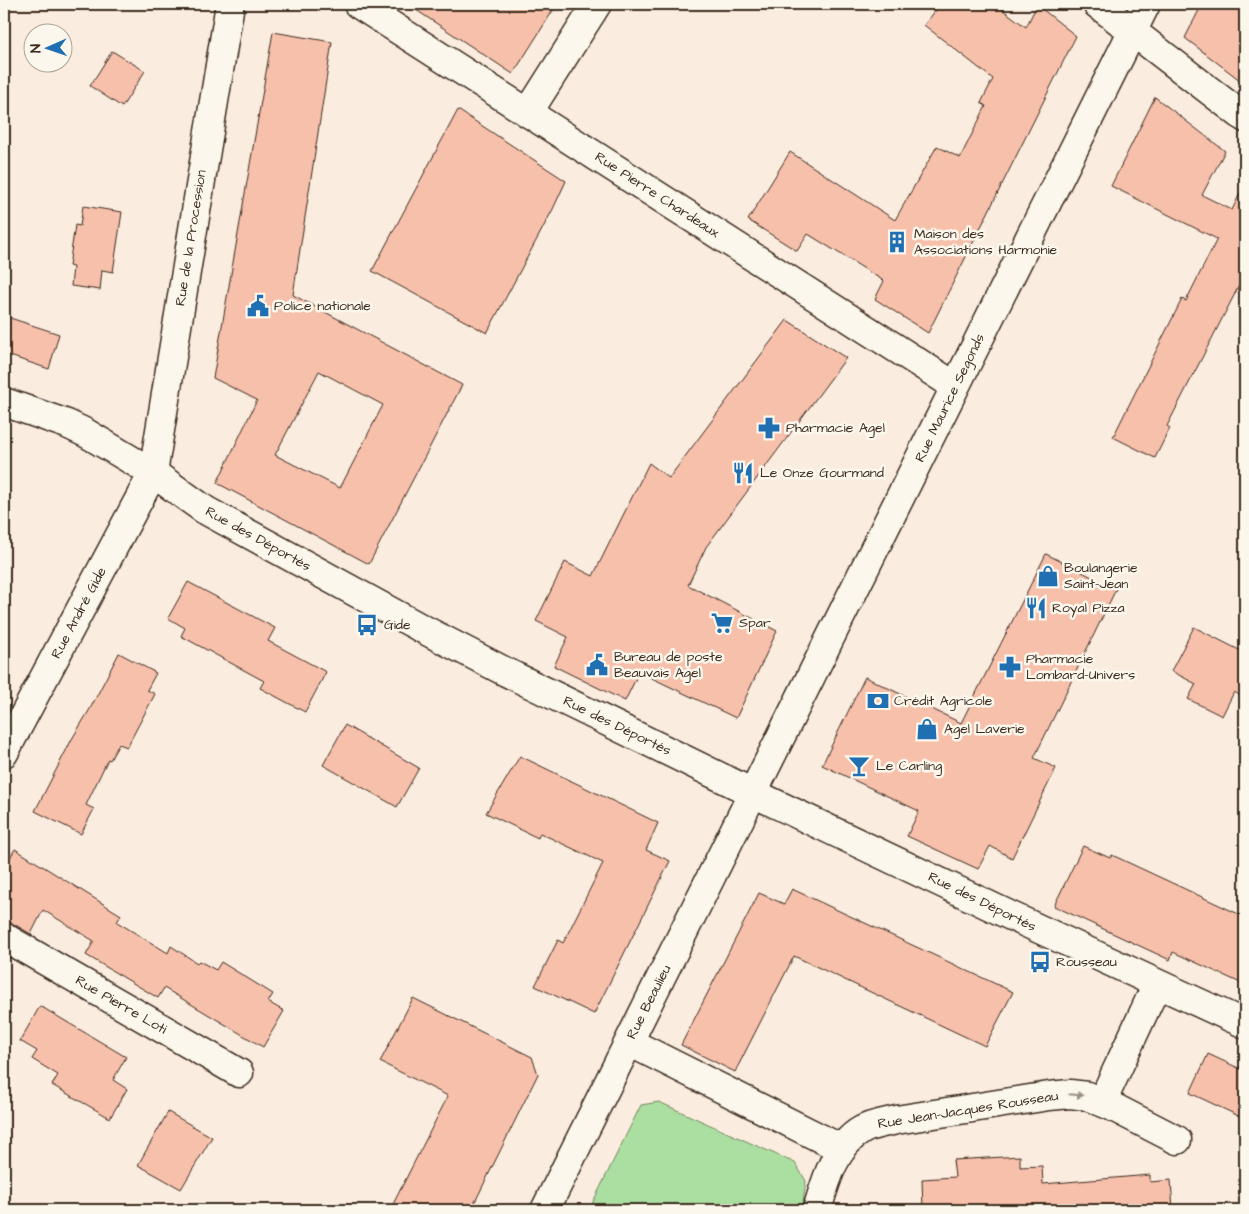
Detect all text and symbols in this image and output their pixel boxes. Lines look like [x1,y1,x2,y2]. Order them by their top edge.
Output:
north arrow [22,22,72,72]
text: N [26,43,46,53]
street label: Rue Pierre Chardeaux [591,147,723,243]
street label: Rue de la Procession [170,168,212,308]
place label: Maison des Associations Harmonie [914,224,1058,260]
building icon: Maison des Associations Harmonie [884,229,910,255]
public building icon: Police nationale [245,293,271,319]
place label: Police nationale [274,296,371,316]
street label: Rue Maurice Segonds [910,330,990,466]
pharmacy icon: Pharmacie Agel [756,415,782,441]
place label: Pharmacie Agel [786,418,885,438]
restaurant icon: Le Onze Gourmand [730,460,756,486]
place label: Le Onze Gourmand [760,463,884,483]
street label: Rue des Déportés [202,502,314,576]
place label: Boulangerie Saint-Jean [1064,558,1138,594]
street label: Rue André Gide [46,563,112,662]
shop icon: Boulangerie Saint-Jean [1035,563,1061,589]
restaurant icon: Royal Pizza [1023,595,1049,621]
place label: Royal Pizza [1052,598,1125,618]
supermarket icon: Spar [709,610,735,636]
bus stop icon: Gide [354,612,380,638]
place label: Spar [739,613,771,633]
place label: Gide [384,615,411,635]
place label: Bureau de poste Beauvais Agel [614,647,723,683]
place label: Pharmacie Lombard-Univers [1026,649,1135,685]
public building icon: Bureau de poste Beauvais Agel [584,652,610,678]
pharmacy icon: Pharmacie Lombard-Univers [997,654,1023,680]
bank icon: Crédit Agricole [865,688,891,714]
street label: Rue des Déportés [560,691,674,761]
place label: Crédit Agricole [894,691,993,711]
shop icon: Agel Laverie [914,716,940,742]
place label: Agel Laverie [944,719,1025,739]
bar icon: Le Carling [846,753,872,779]
place label: Le Carling [876,756,942,776]
street label: Rue des Déportés [925,867,1039,937]
bus stop icon: Rousseau [1027,949,1053,975]
place label: Rousseau [1056,952,1117,972]
street label: Rue Beaulieu [622,961,676,1043]
street label: Rue Pierre Loti [71,971,171,1039]
street label: Rue Jean-Jacques Rousseau [876,1086,1060,1134]
one-way arrow [1068,1091,1084,1099]

